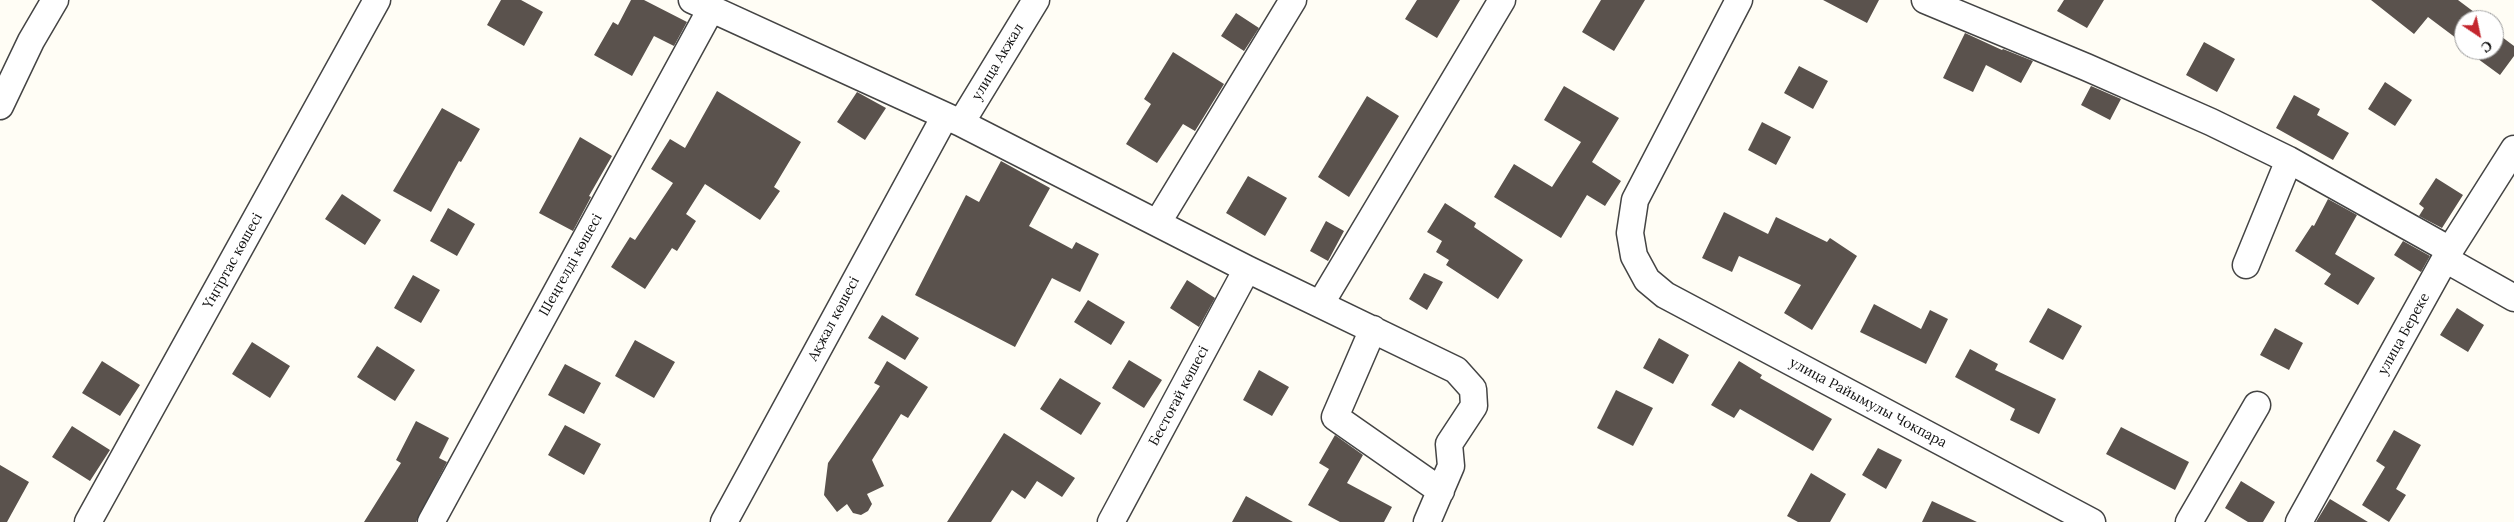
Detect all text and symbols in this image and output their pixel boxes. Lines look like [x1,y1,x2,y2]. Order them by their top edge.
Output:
north arrow [2454,10,2504,60]
street label: улица Акжал [969,21,1027,103]
text: С [2478,36,2496,57]
street label: Үңгіртас көшесі [200,210,266,312]
street label: Шеңгелді көшесі [536,211,606,319]
street label: Ақжал көшесі [805,274,863,364]
street label: улица Береке [2375,290,2433,378]
street label: Бестоғай көшесі [1146,343,1212,449]
street label: улица Райымулы Чокпара [1787,354,1949,452]

